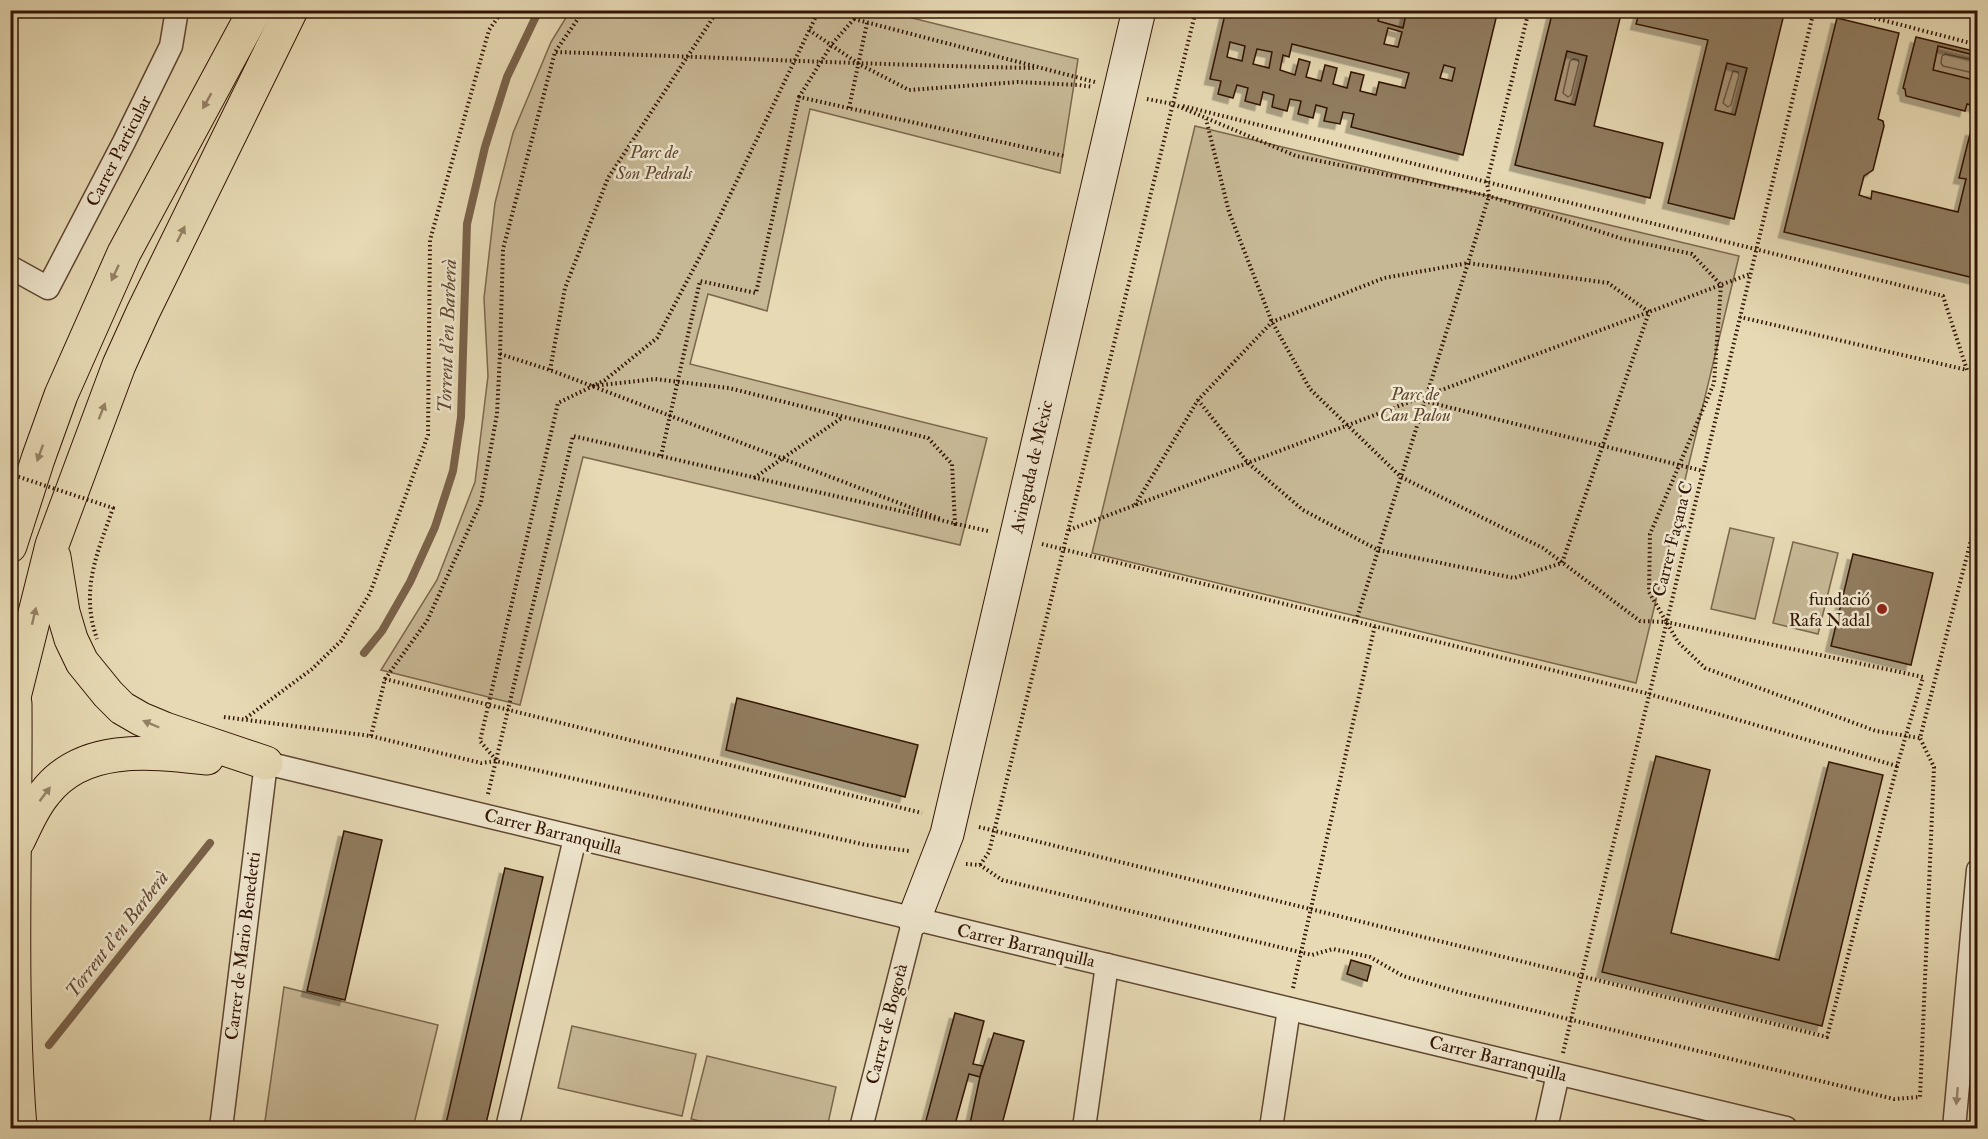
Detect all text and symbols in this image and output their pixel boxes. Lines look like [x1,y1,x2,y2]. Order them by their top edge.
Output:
street label: Carrer Particular [81,91,157,211]
one-way arrow [202,92,212,109]
park label: Parc de Son Pedrals [615,141,693,185]
one-way arrow [177,225,186,242]
water label: Torrent d'en Barberà [432,259,462,413]
one-way arrow [110,264,120,282]
park label: Parc de Can Palou [1379,383,1451,427]
street label: Avinguda de Mèxic [1005,398,1059,537]
one-way arrow [97,402,107,420]
one-way arrow [34,444,44,462]
street label: Carrer Façana C [1648,479,1698,599]
place label: fundació Rafa Nadal [1789,588,1870,632]
marker: fundació Rafa Nadal [1875,602,1889,616]
one-way arrow [29,607,39,625]
one-way arrow [142,719,160,728]
one-way arrow [38,786,51,802]
street label: Carrer Barranquilla [482,804,625,860]
street label: Carrer de Mario Benedetti [220,850,266,1041]
water label: Torrent d'en Barberà [60,866,174,1002]
street label: Carrer Barranquilla [955,919,1098,973]
street label: Carrer de Bogotà [861,961,913,1087]
street label: Carrer Barranquilla [1427,1031,1570,1087]
one-way arrow [1952,1086,1962,1105]

